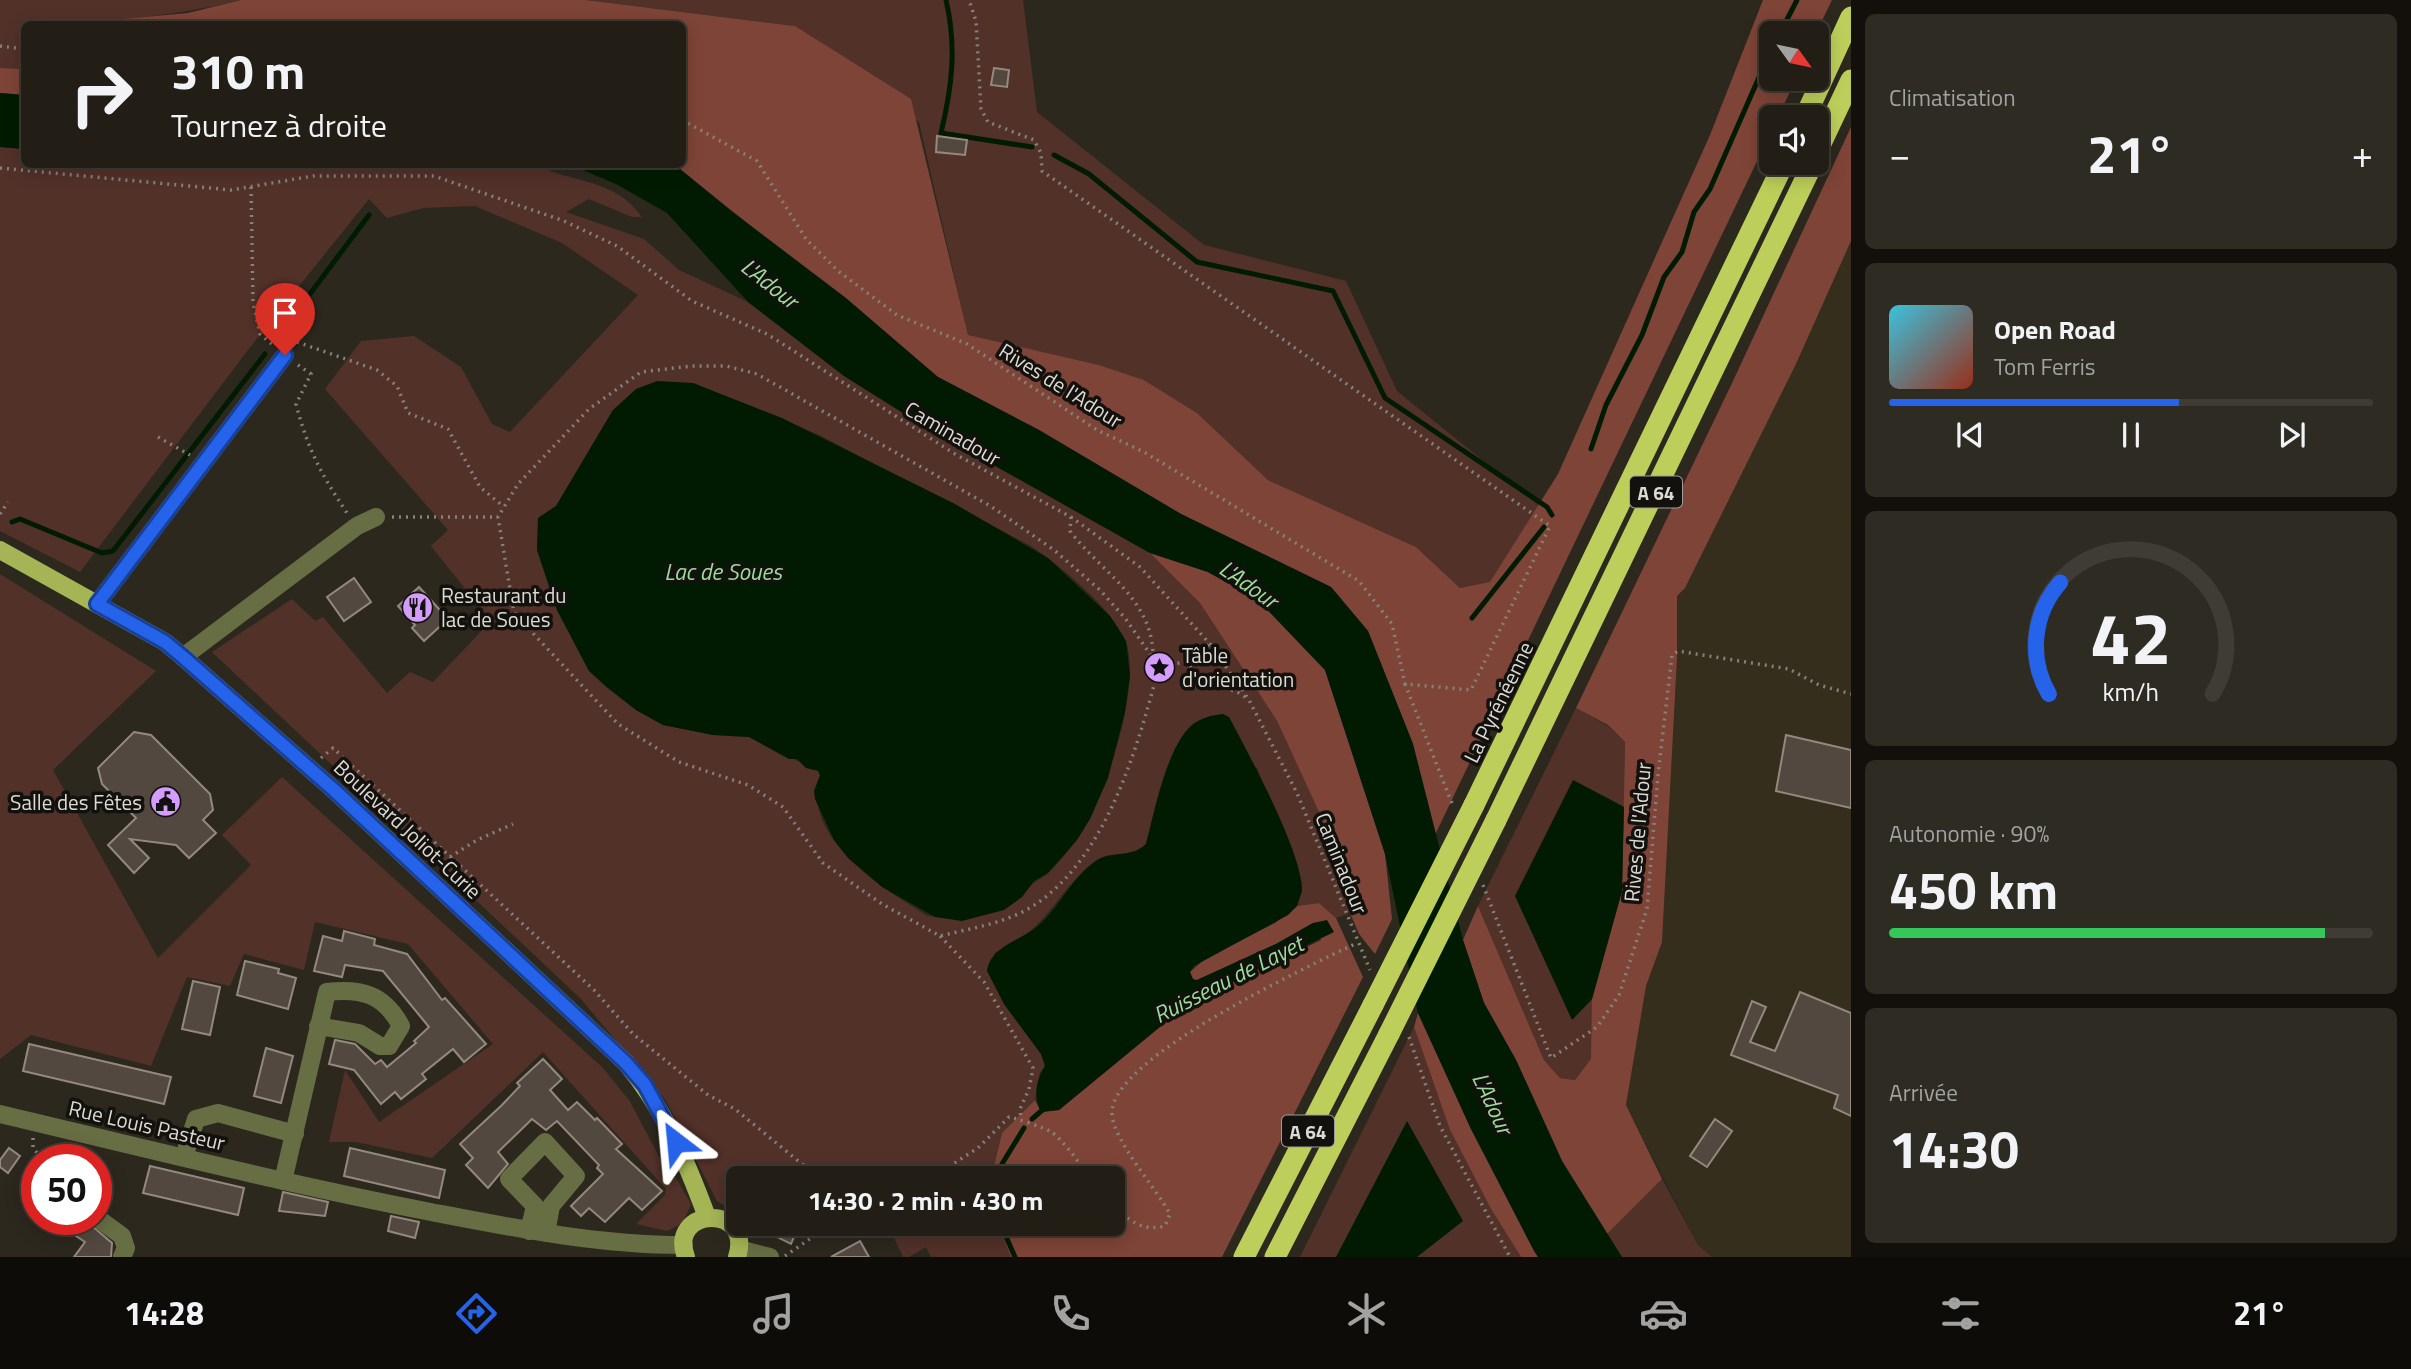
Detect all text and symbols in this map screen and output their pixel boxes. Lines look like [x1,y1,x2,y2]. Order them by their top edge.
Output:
north arrow [1759,21,1829,91]
map controls [1759,21,1829,175]
text: 310 m [171,33,305,108]
icon: right [56,49,147,140]
text: Climatisation [1889,80,2016,115]
text: Tournez à droite [171,101,387,149]
button: sound [1759,105,1829,175]
text: 21° [2087,114,2175,193]
text: − [1889,125,1910,183]
text: + [2352,125,2373,183]
water label: L'Adour [734,249,808,318]
pin [255,283,315,355]
icon: arrive [266,294,304,332]
text: Open Road [1994,310,2116,349]
street label: Rives de l'Adour [993,334,1129,436]
text: Tom Ferris [1994,349,2095,384]
street label: Caminadour [899,393,1007,473]
icon: previous [1951,416,1989,454]
icon: pause [2112,416,2150,454]
icon: next [2273,416,2311,454]
road number: A 64 [1630,477,1682,508]
water label: L'Adour [1212,551,1288,619]
water label: Lac de Soues [664,554,784,589]
place label: Restaurant du lac de Soues [441,579,566,635]
text: 42 [2090,583,2172,693]
restaurant icon: Restaurant du lac de Soues [401,590,435,624]
street label: La Pyrénéenne [1455,636,1541,768]
place label: Tâble d'orientation [1182,639,1294,695]
place icon: Tâble d'orientation [1142,650,1176,684]
text: km/h [2103,673,2159,711]
street label: Boulevard Joliot-Curie [327,752,489,906]
street label: Rives de l'Adour [1615,761,1659,903]
public building icon: Salle des Fêtes [148,785,182,819]
place label: Salle des Fêtes [10,786,142,818]
street label: Caminadour [1307,808,1377,918]
text: Autonomie · 90% [1889,816,2049,851]
text: 450 km [1889,850,2058,929]
water label: Ruisseau de Layet [1147,925,1311,1032]
water label: L'Adour [1463,1066,1524,1142]
text: Arrivée [1889,1075,1958,1110]
street label: Rue Louis Pasteur [66,1091,228,1159]
position arrow [639,1105,713,1179]
text: 14:30 [1889,1109,2019,1188]
road number: A 64 [1282,1116,1334,1147]
speed limit sign: 50 [21,1144,112,1235]
text: 14:30 · 2 min · 430 m [808,1181,1043,1220]
text: 14:28 [124,1289,204,1337]
icon: directions [452,1289,501,1338]
icon: music [749,1289,798,1338]
icon: phone [1046,1289,1095,1338]
icon: climate [1342,1289,1391,1338]
icon: car [1639,1289,1688,1338]
icon: filters [1936,1289,1985,1338]
text: 21° [2233,1289,2287,1337]

